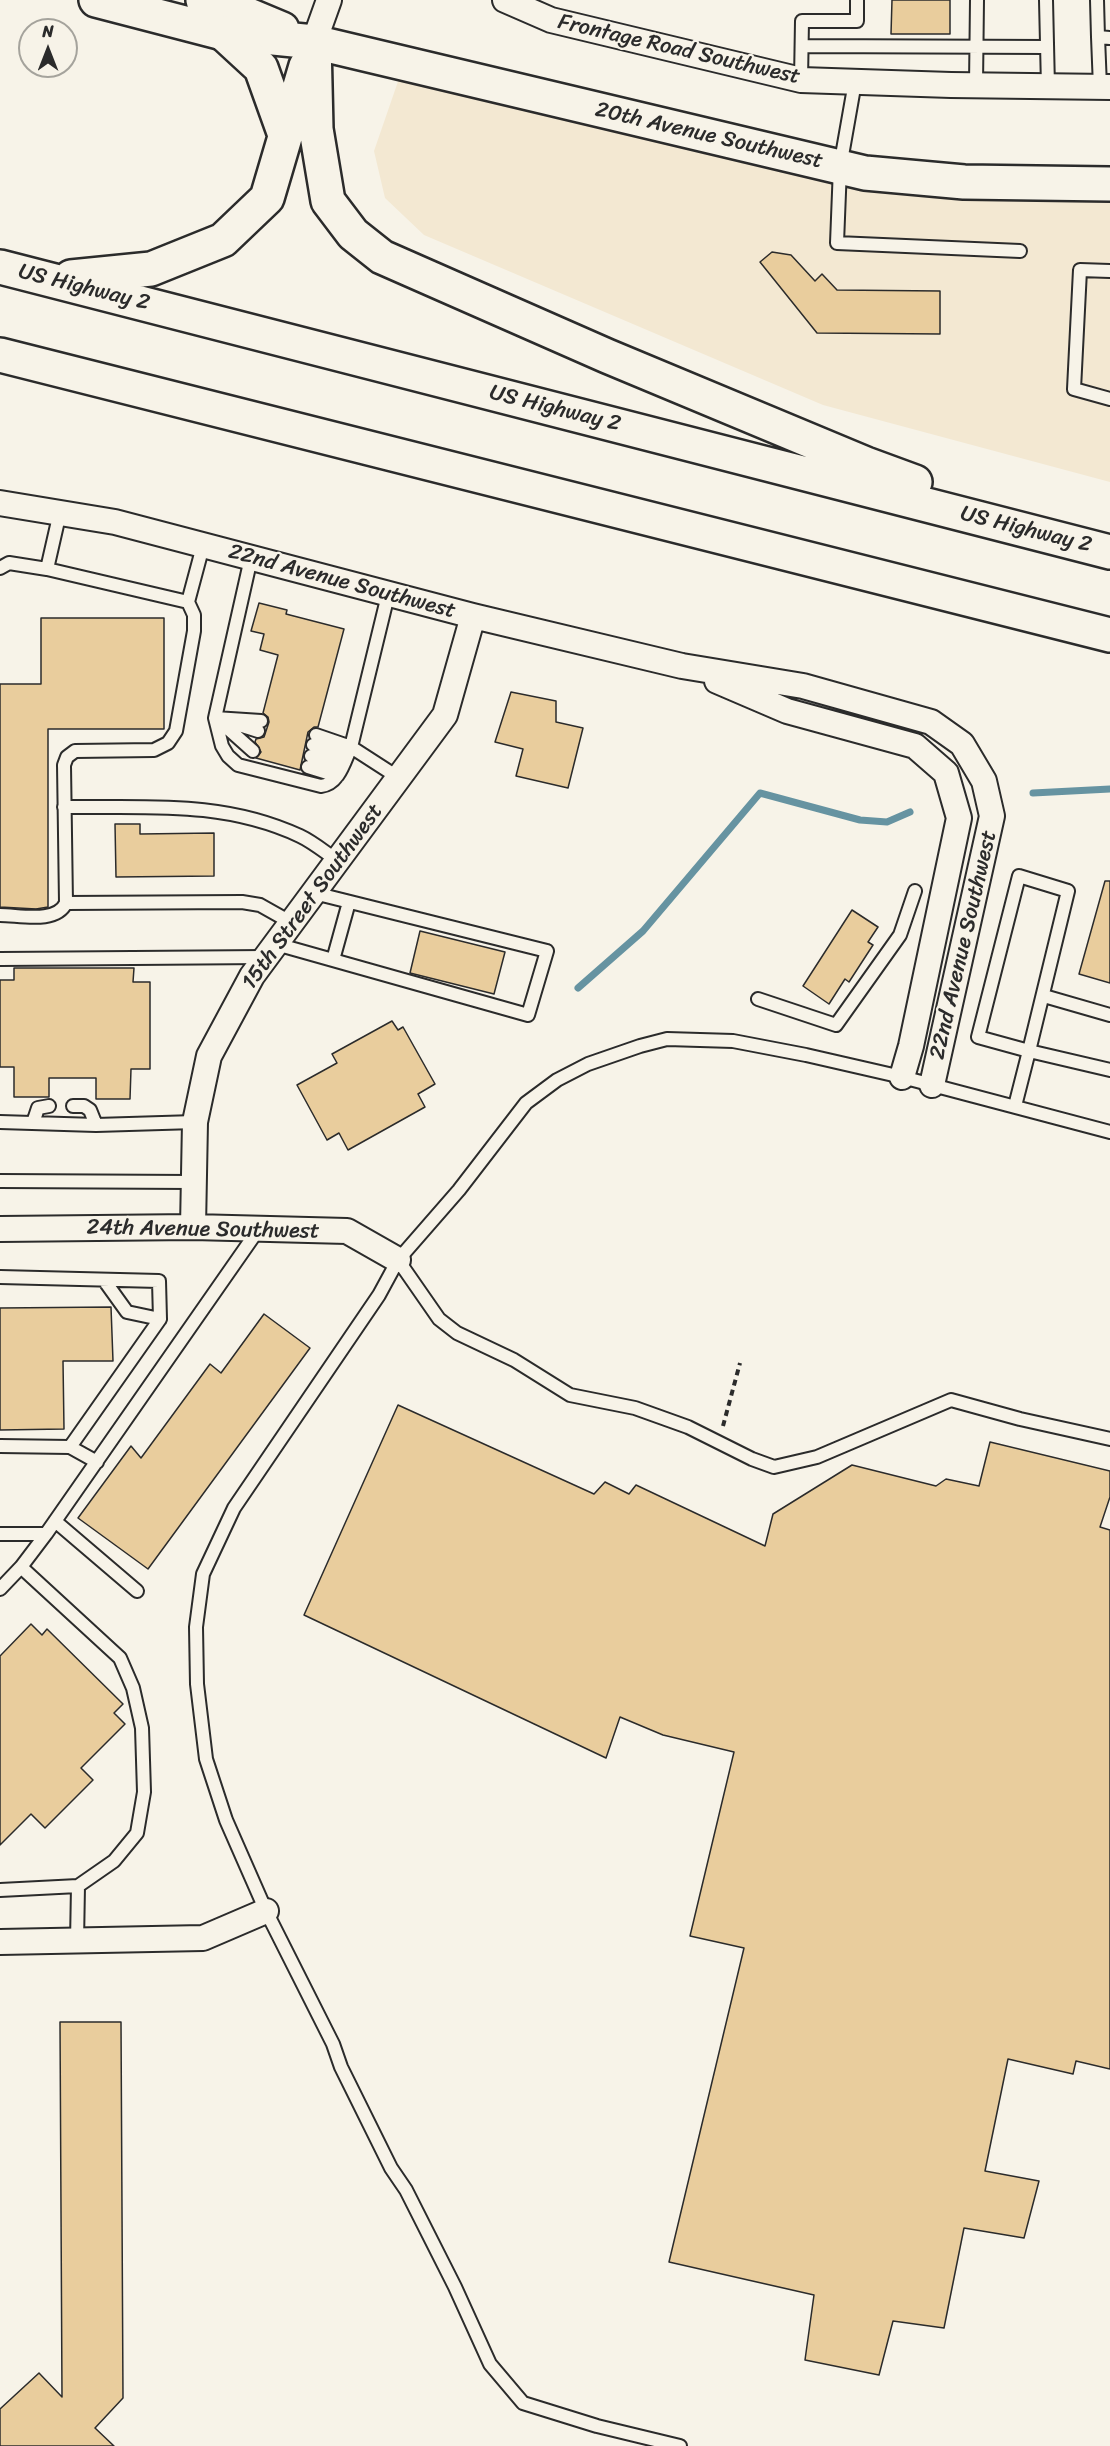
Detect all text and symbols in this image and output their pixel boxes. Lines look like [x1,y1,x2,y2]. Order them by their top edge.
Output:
street label: Frontage Road Southwest [555,9,803,91]
text: N [42,17,54,46]
north arrow [18,18,78,78]
street label: 20th Avenue Southwest [593,97,825,175]
street label: US Highway 2 [16,259,152,317]
street label: US Highway 2 [487,380,623,438]
street label: US Highway 2 [958,501,1094,559]
street label: 22nd Avenue Southwest [226,539,458,625]
street label: 15th Street Southwest [237,799,389,995]
street label: 22nd Avenue Southwest [925,828,1003,1062]
street label: 24th Avenue Southwest [86,1215,320,1245]

